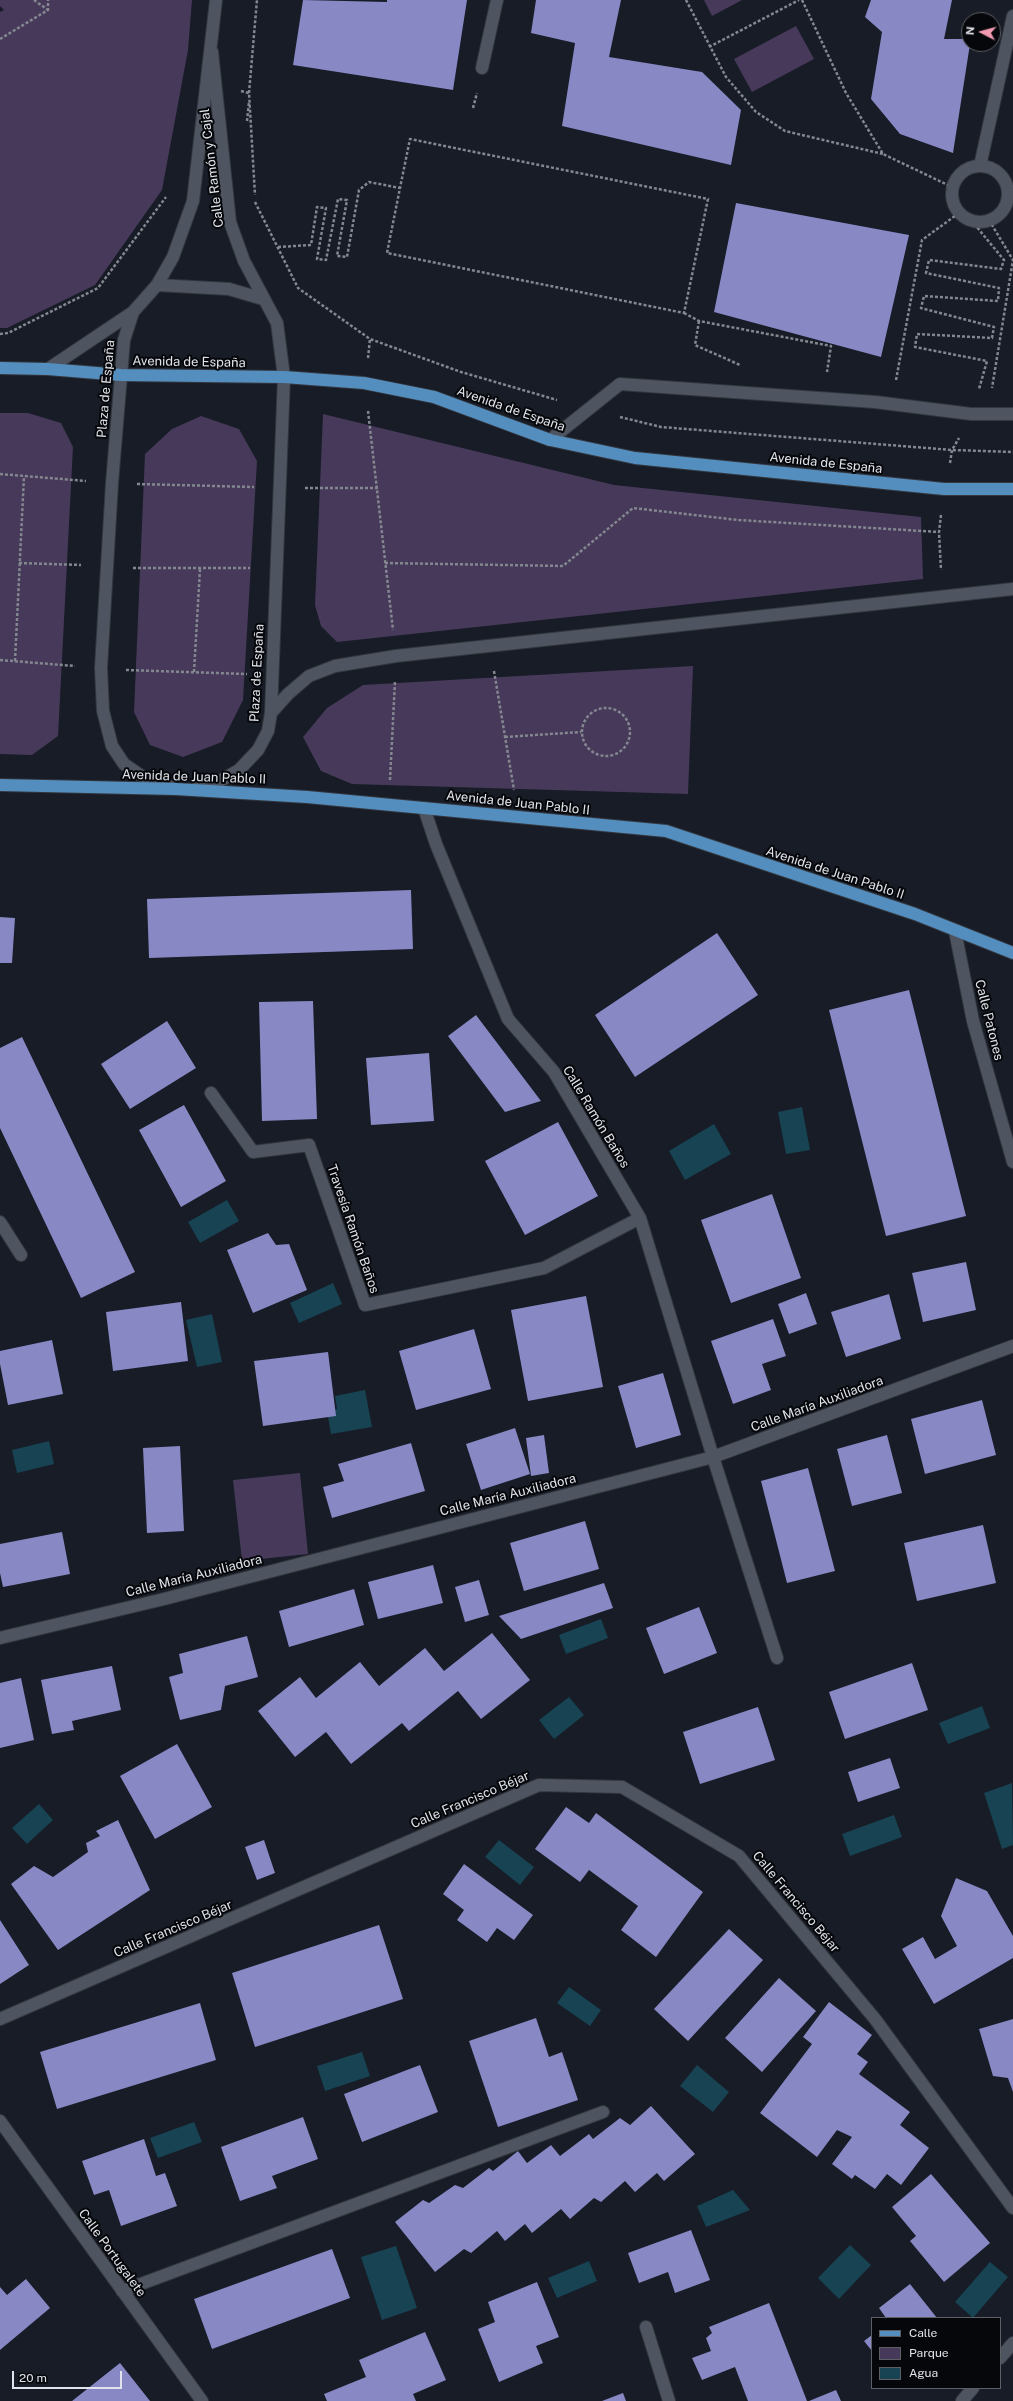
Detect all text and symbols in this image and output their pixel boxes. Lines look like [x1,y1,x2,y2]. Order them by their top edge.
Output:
north arrow [961,12,1001,52]
text: N [964,26,976,36]
street label: Calle Ramón y Cajal [197,108,227,228]
street label: Plaza de España [94,339,118,439]
street label: Avenida de España [132,353,246,371]
street label: Avenida de España [455,383,567,435]
street label: Avenida de España [769,449,883,477]
street label: Plaza de España [247,624,267,722]
street label: Avenida de Juan Pablo II [122,767,266,787]
street label: Avenida de Juan Pablo II [445,788,591,818]
street label: Avenida de Juan Pablo II [764,843,906,903]
street label: Calle Patones [971,978,1007,1062]
street label: Calle Ramón Baños [559,1063,633,1171]
street label: Travesía Ramón Baños [324,1162,382,1296]
street label: Calle María Auxiliadora [749,1373,885,1435]
street label: Calle María Auxiliadora [438,1471,578,1519]
street label: Calle María Auxiliadora [124,1552,264,1600]
street label: Calle Francisco Béjar [408,1768,532,1832]
street label: Calle Francisco Béjar [749,1848,843,1956]
street label: Calle Francisco Béjar [111,1897,235,1961]
street label: Calle Portugalete [75,2206,149,2300]
legend [871,2317,1001,2389]
text: Calle [909,2326,937,2340]
text: Parque [909,2346,949,2360]
scale bar [14,2363,124,2389]
text: Agua [909,2366,938,2380]
text: 20 m [19,2371,47,2385]

